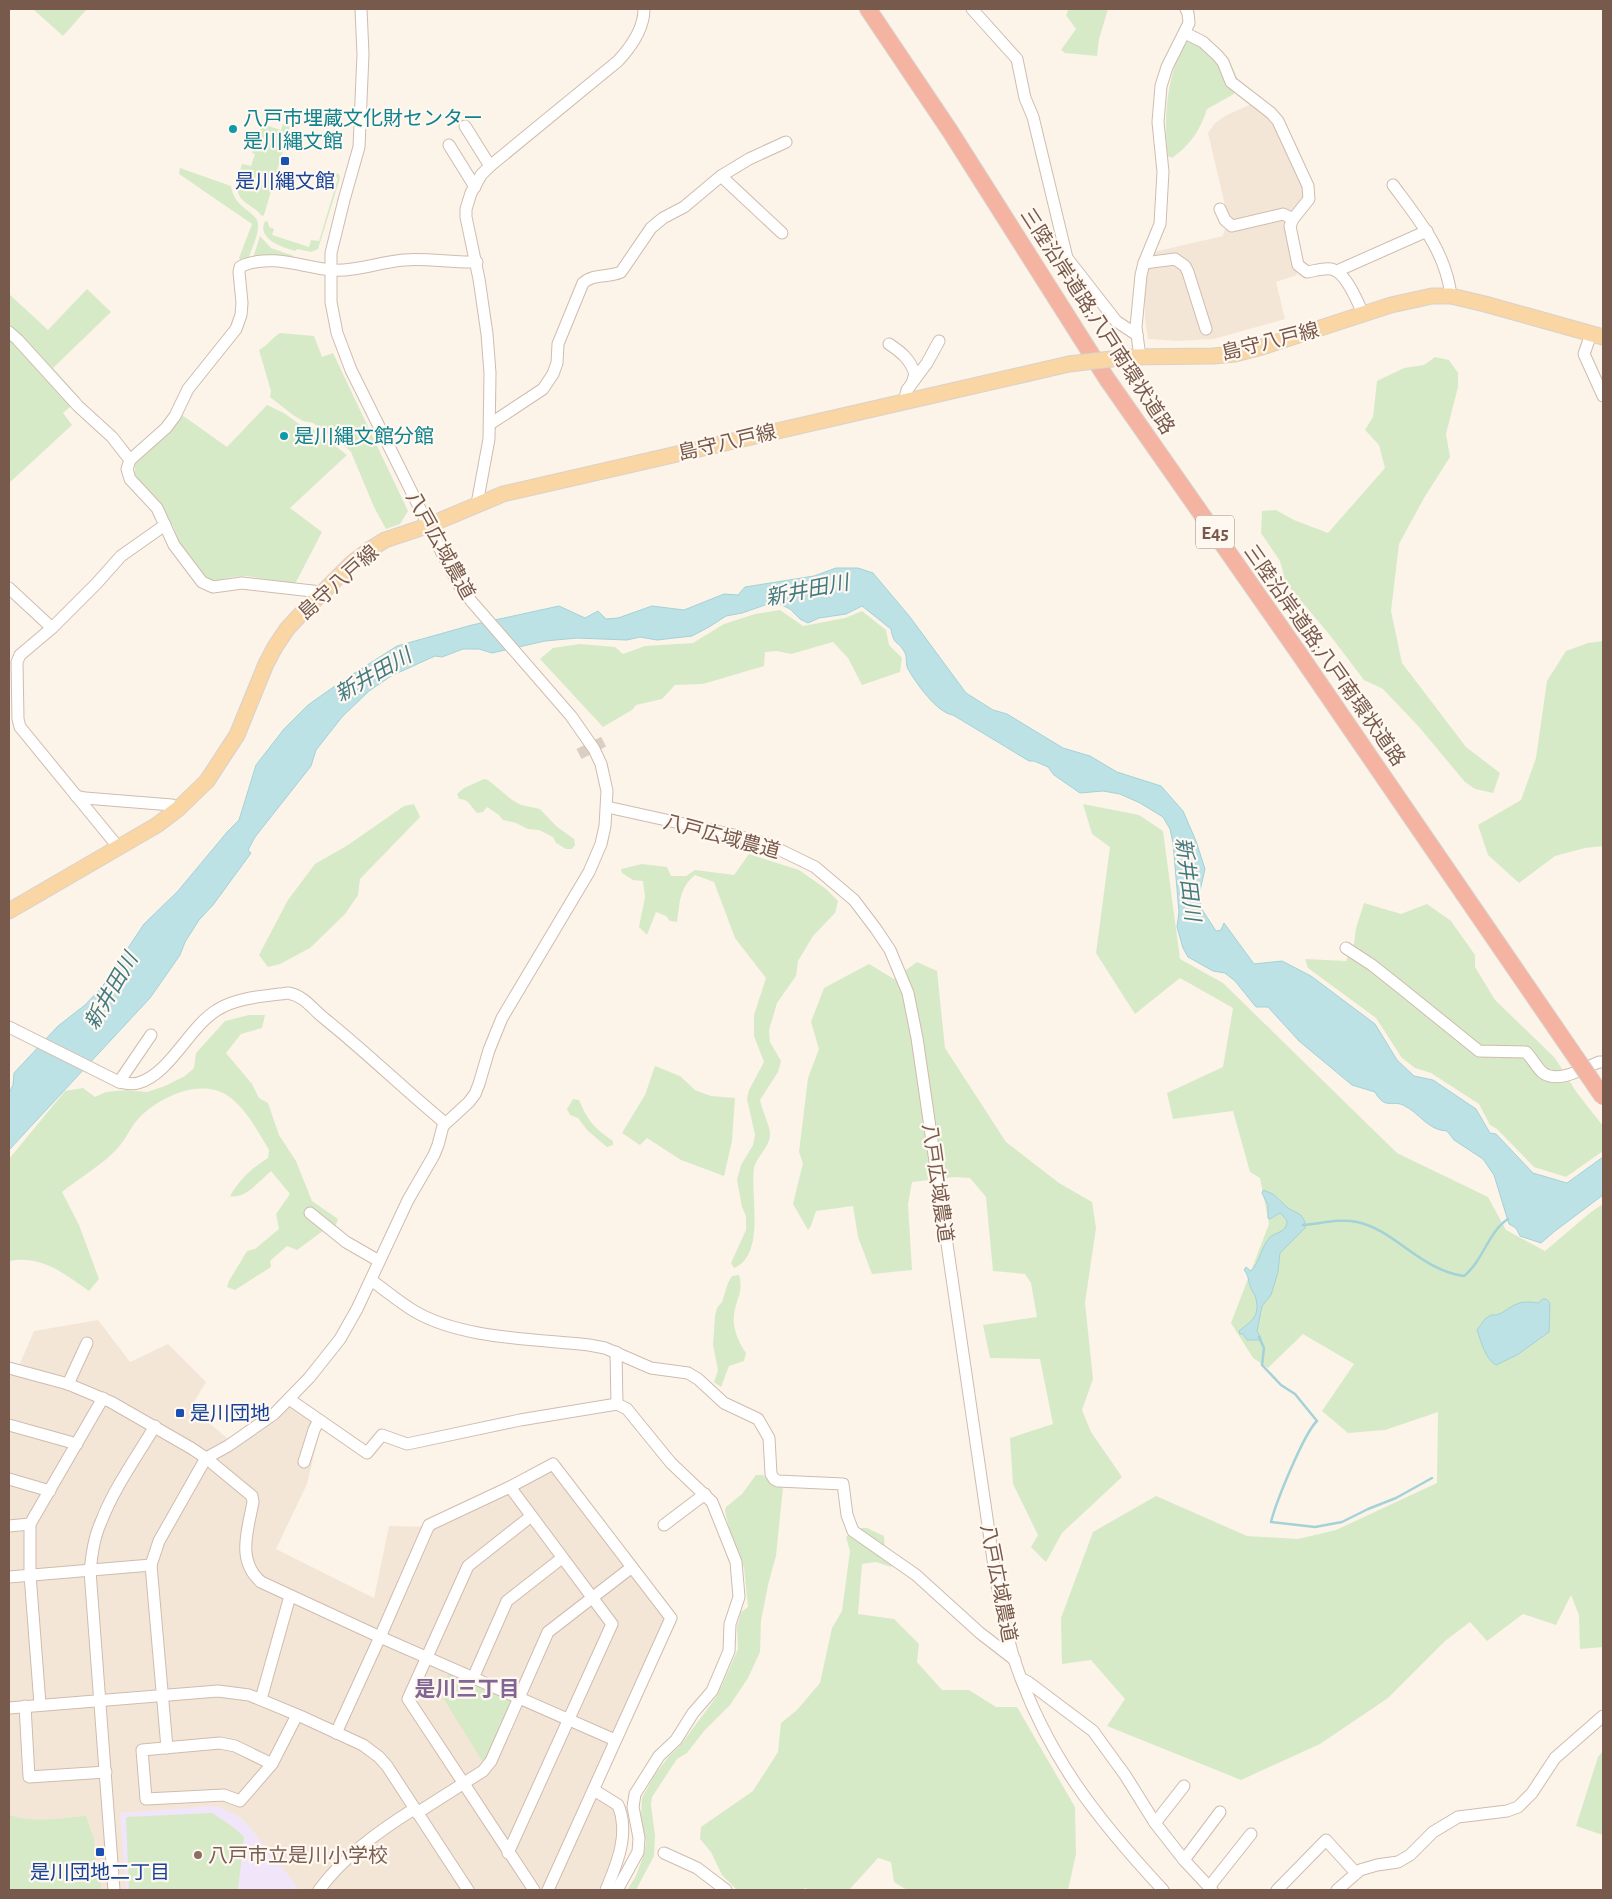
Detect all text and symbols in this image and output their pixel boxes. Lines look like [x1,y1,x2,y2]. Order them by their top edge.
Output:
place label: 八戸市埋蔵文化財センター 是川縄文館 [243,108,483,152]
marker: 八戸市埋蔵文化財センター 是川縄文館 [227,123,239,135]
marker: 是川縄文館 [279,155,291,167]
place label: 是川縄文館 [235,170,335,192]
street label: 三陸沿岸道路;八戸南環状道路 [1017,204,1179,438]
street label: 島守八戸線 [1219,318,1321,364]
street label: 島守八戸線 [676,420,778,464]
place label: 是川縄文館分館 [294,425,434,447]
marker: 是川縄文館分館 [278,430,290,442]
street label: 八戸広域農道 [402,488,479,603]
road number: E45 [1196,516,1234,548]
street label: 島守八戸線 [293,540,383,624]
street label: 三陸沿岸道路;八戸南環状道路 [1240,540,1410,770]
water label: 新井田川 [764,571,852,609]
water label: 新井田川 [331,643,417,706]
street label: 八戸広域農道 [661,811,783,862]
water label: 新井田川 [1172,836,1204,924]
water label: 新井田川 [80,947,143,1033]
street label: 八戸広域農道 [919,1122,956,1244]
place label: 是川団地 [190,1403,270,1424]
marker: 是川団地 [174,1407,186,1419]
street label: 八戸広域農道 [977,1522,1020,1644]
district label: 是川三丁目 [415,1678,520,1700]
place label: 八戸市立是川小学校 [208,1845,388,1866]
marker: 是川団地二丁目 [94,1846,106,1858]
marker: 八戸市立是川小学校 [192,1849,204,1861]
place label: 是川団地二丁目 [30,1862,170,1883]

